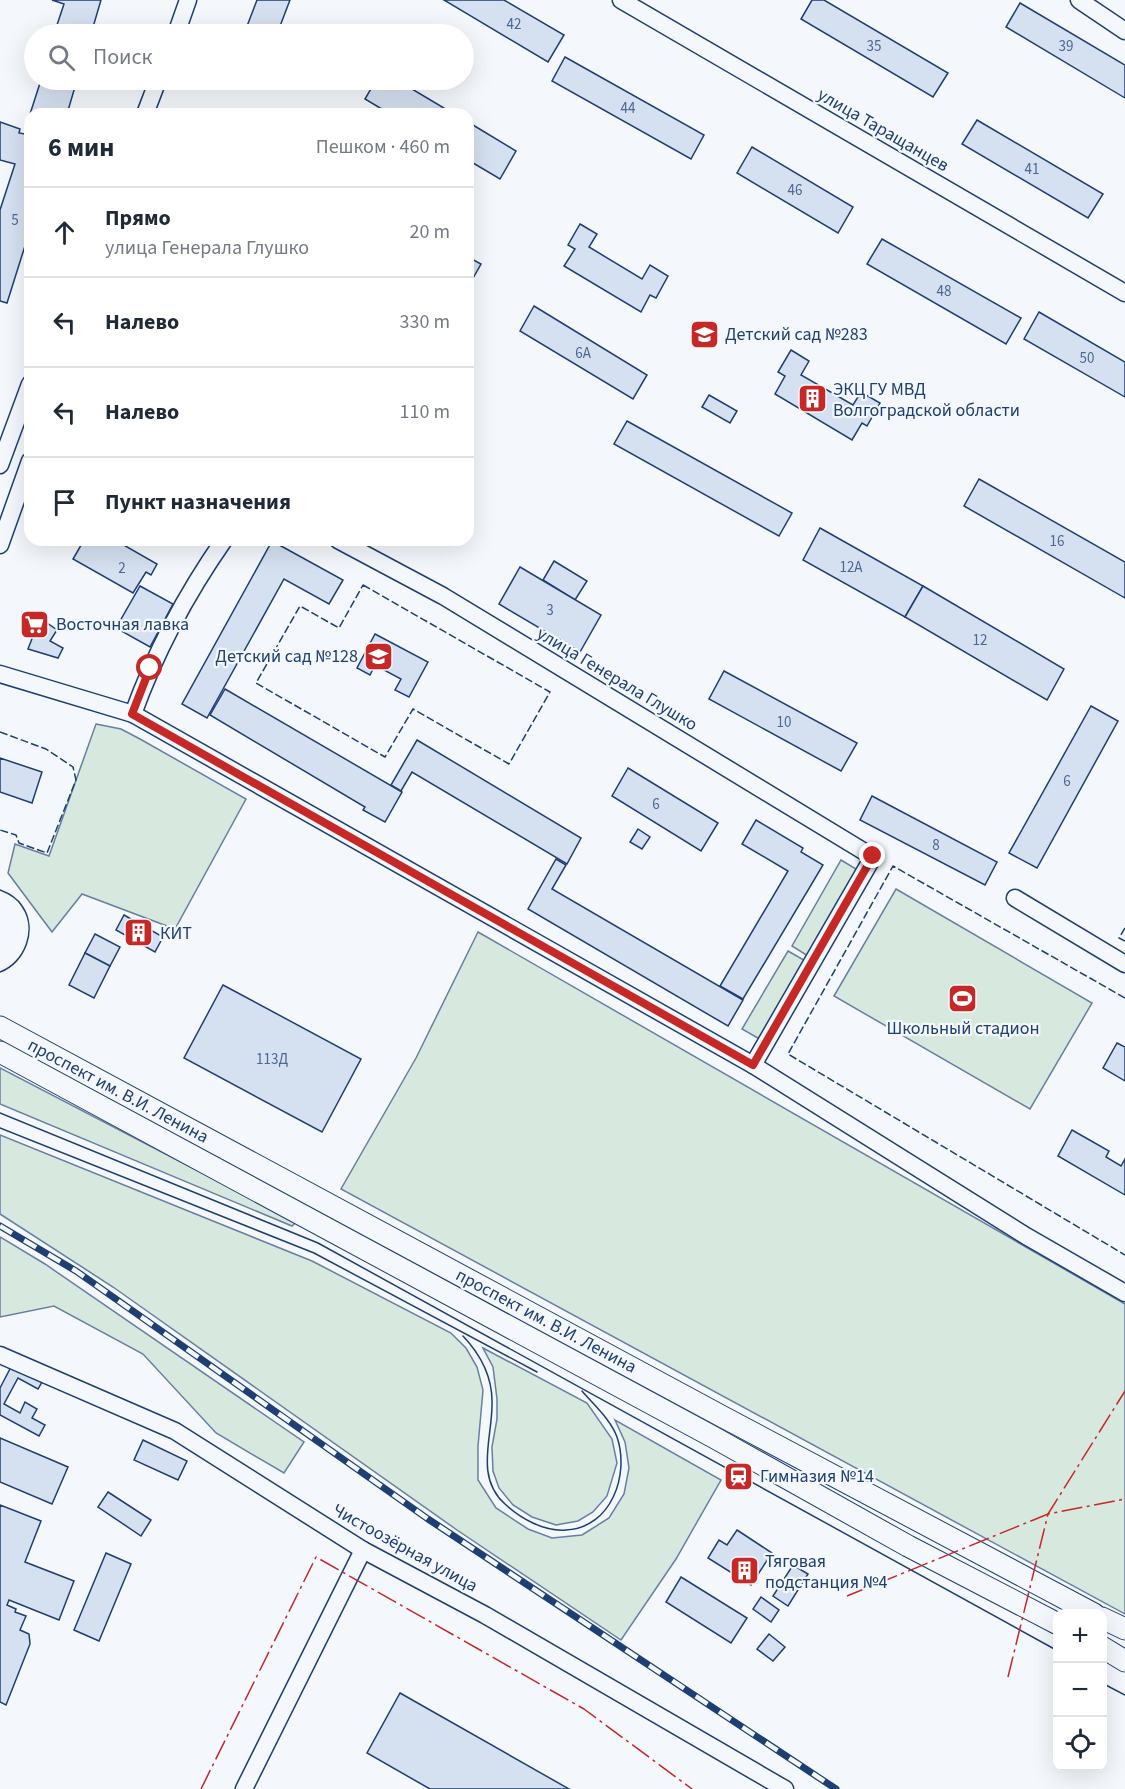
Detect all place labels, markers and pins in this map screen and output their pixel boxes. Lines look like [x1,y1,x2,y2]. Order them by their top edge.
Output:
school or university icon: Детский сад №283 [688,318,720,350]
place label: Детский сад №283 [725,322,868,347]
place label: ЭКЦ ГУ МВД Волгоградской области [833,377,1020,423]
building icon: ЭКЦ ГУ МВД Волгоградской области [796,383,828,415]
supermarket icon: Восточная лавка [19,608,51,640]
place label: Восточная лавка [56,612,189,637]
school or university icon: Детский сад №128 [363,640,395,672]
place label: Детский сад №128 [215,644,358,669]
building icon: КИТ [123,917,155,949]
place label: КИТ [160,921,192,946]
sports icon: Школьный стадион [947,983,979,1015]
place label: Школьный стадион [886,1016,1040,1041]
station icon: Гимназия №14 [723,1460,755,1492]
place label: Гимназия №14 [760,1464,874,1489]
place label: Тяговая подстанция №4 [765,1549,888,1595]
building icon: Тяговая подстанция №4 [728,1555,760,1587]

